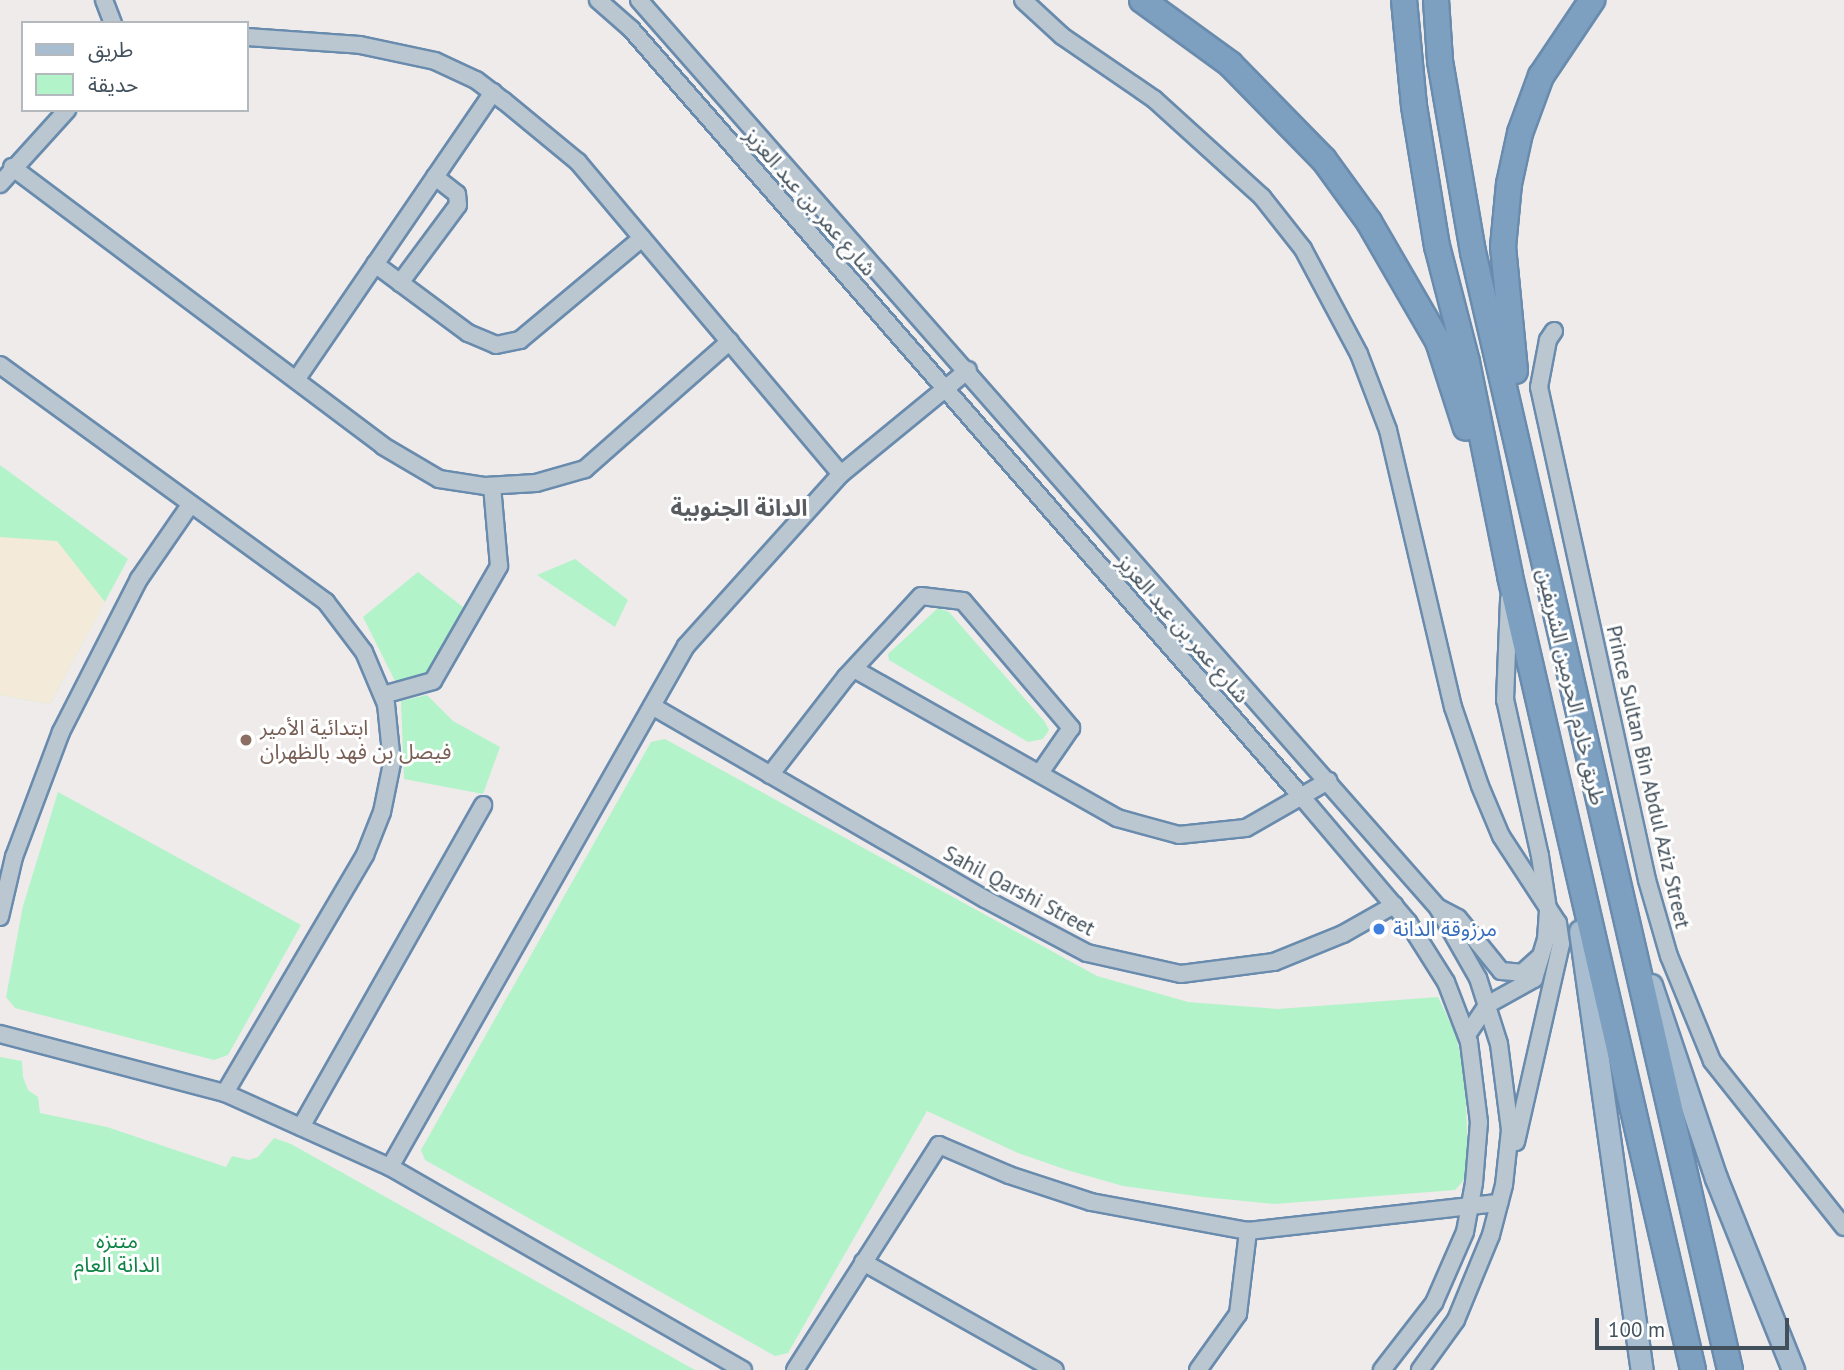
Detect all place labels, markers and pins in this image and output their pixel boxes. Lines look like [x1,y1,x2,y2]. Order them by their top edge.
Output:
place label: ابتدائية الأمير فيصل بن فهد بالظهران [260,715,451,765]
marker: ابتدائية الأمير فيصل بن فهد بالظهران [238,732,254,748]
place label: مرزوقة الدانة [1393,916,1497,942]
marker: مرزوقة الدانة [1371,921,1387,937]

